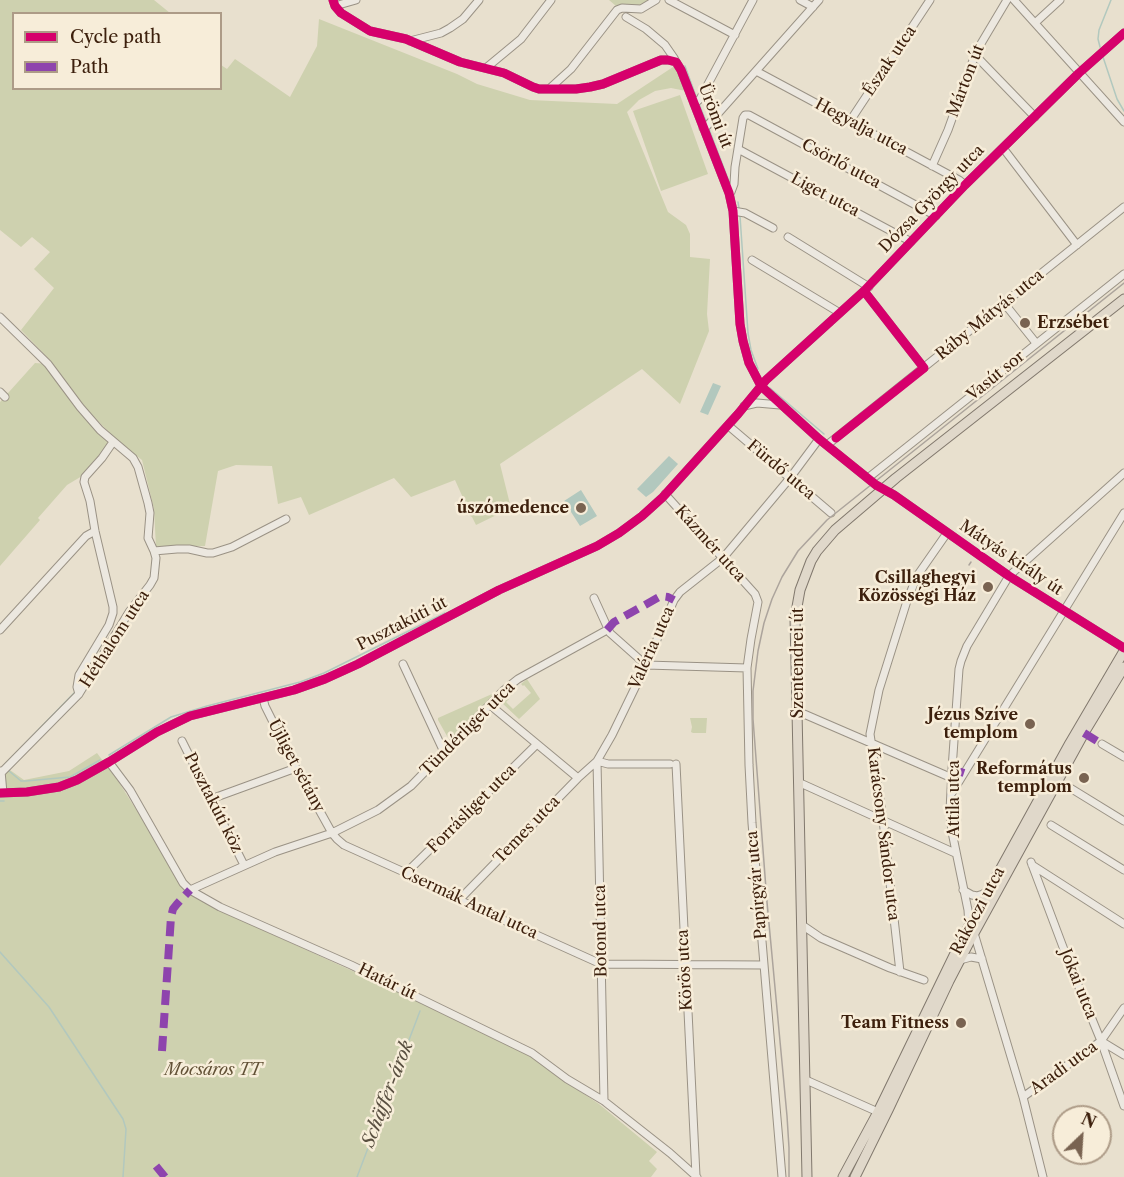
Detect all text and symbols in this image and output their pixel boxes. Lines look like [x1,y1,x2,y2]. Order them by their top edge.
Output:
legend [12,12,222,90]
street label: Észak utca [860,22,920,100]
text: Cycle path [70,26,161,48]
street label: Márton út [943,42,989,120]
text: Path [70,56,109,78]
street label: Ürömi út [694,81,736,151]
street label: Hegyalja utca [811,95,911,159]
street label: Csörlő utca [798,135,884,193]
street label: Dózsa György utca [876,141,988,257]
street label: Liget utca [787,169,863,221]
street label: Ráby Mátyás utca [932,266,1048,364]
place label: Erzsébet [1037,313,1109,333]
marker: Erzsébet [1018,316,1032,330]
street label: Vasút sor [963,347,1029,405]
street label: Fürdő utca [743,436,819,504]
place label: úszómedence [457,498,569,518]
marker: úszómedence [574,501,588,515]
street label: Kázmér utca [671,502,749,586]
street label: Mátyás király út [956,516,1066,600]
place label: Csillaghegyi Közösségi Ház [858,568,976,606]
marker: Csillaghegyi Közösségi Ház [981,580,995,594]
street label: Héthalom utca [76,587,154,691]
street label: Pusztakúti út [354,593,450,655]
street label: Valéria utca [625,603,679,693]
street label: Szentendrei út [788,608,808,718]
street label: Tündérliget utca [417,678,519,780]
place label: Jézus Szíve templom [928,705,1018,743]
street label: Újliget sétány [264,716,328,816]
marker: Jézus Szíve templom [1023,717,1037,731]
street label: Karácsony Sándor utca [863,746,903,922]
street label: Pusztakúti köz [179,750,247,856]
place label: Református templom [976,759,1072,797]
street label: Attila utca [944,760,964,838]
street label: Forrásliget utca [424,761,520,857]
marker: Református templom [1077,771,1091,785]
street label: Temes utca [490,792,564,868]
street label: Papírgyár utca [743,830,771,940]
street label: Csermák Antal utca [397,863,541,943]
street label: Rákóczi utca [947,864,1009,958]
street label: Botond utca [591,884,611,978]
street label: Körös utca [673,929,697,1011]
street label: Jókai utca [1055,946,1101,1022]
street label: Határ út [355,960,419,1004]
place label: Team Fitness [841,1013,949,1033]
marker: Team Fitness [954,1016,968,1030]
street label: Aradi utca [1027,1037,1101,1099]
water label: Schäffer-árok [358,1038,418,1150]
park label: Mocsáros TT [165,1060,261,1080]
north arrow [1052,1105,1112,1165]
text: N [1078,1108,1099,1133]

